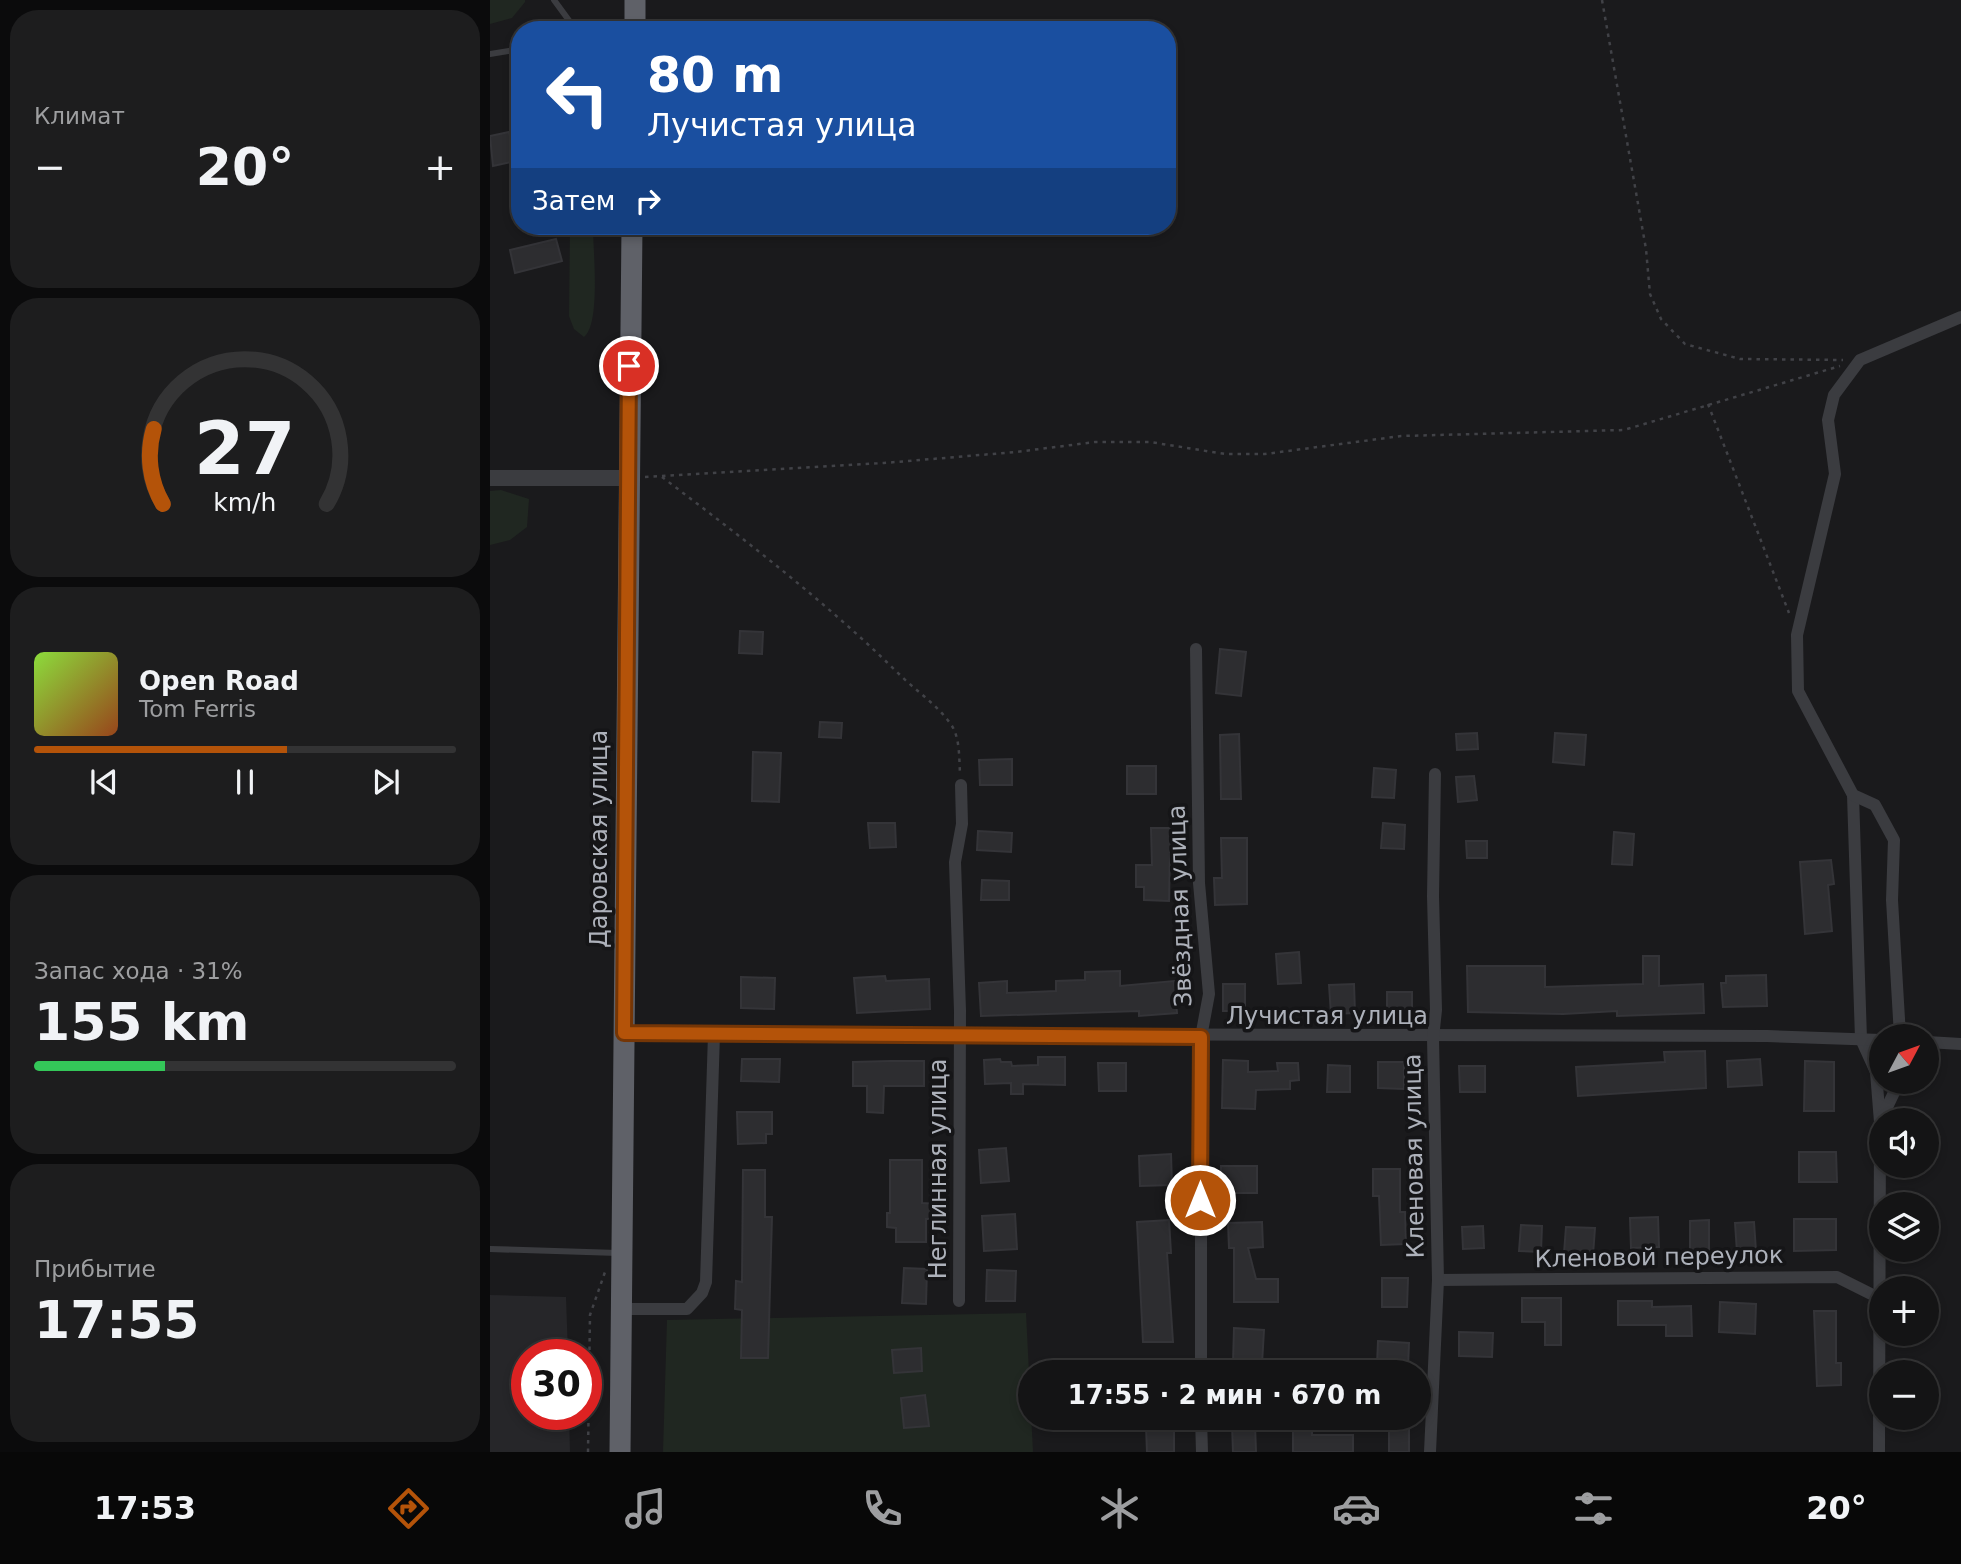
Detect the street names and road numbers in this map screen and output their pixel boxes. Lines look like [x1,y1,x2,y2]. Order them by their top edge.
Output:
street label: Даровская улица [585,730,613,948]
street label: Звёздная улица [1162,804,1198,1008]
street label: Лучистая улица [1226,1002,1428,1030]
street label: Кленовая улица [1398,1053,1430,1259]
street label: Неглинная улица [924,1059,952,1279]
street label: Кленовой переулок [1534,1241,1784,1273]

